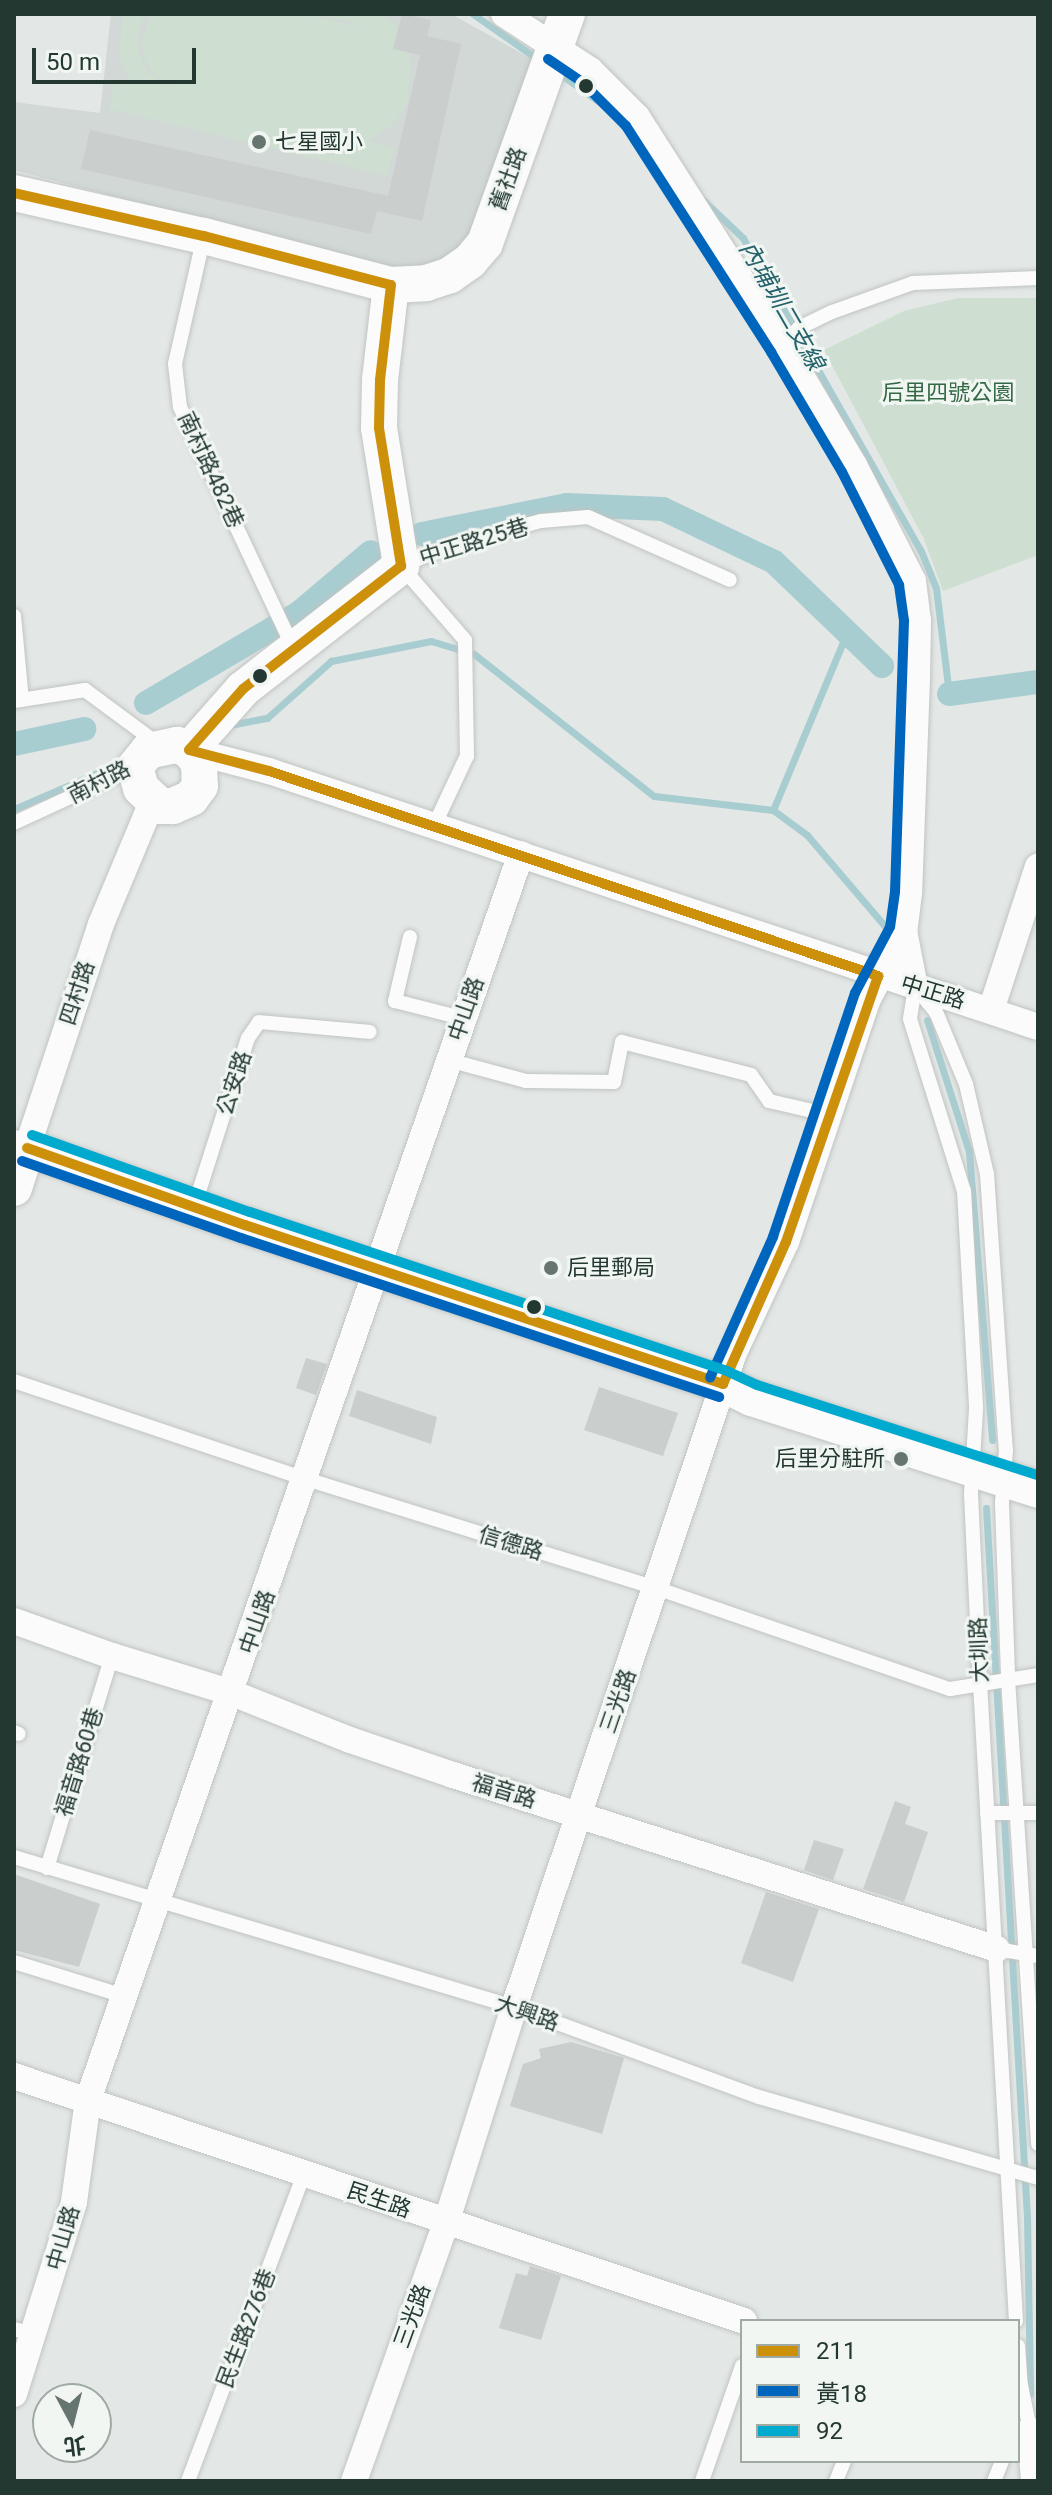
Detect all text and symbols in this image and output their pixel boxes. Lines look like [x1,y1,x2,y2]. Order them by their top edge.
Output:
scale bar [36,32,200,82]
text: 50 m [46,48,100,76]
unlabelled marker [578,78,594,94]
place label: 七星國小 [275,129,363,155]
marker: 七星國小 [250,133,268,151]
street label: 舊社路 [484,143,532,215]
water label: 內埔圳二支線 [733,236,829,376]
park label: 后里四號公園 [882,380,1014,406]
street label: 南村路482巷 [173,408,249,532]
street label: 中正路25巷 [416,513,532,571]
unlabelled marker [252,668,268,684]
street label: 南村路 [64,755,134,809]
street label: 四村路 [54,958,100,1028]
street label: 中正路 [898,970,968,1014]
street label: 中山路 [443,974,489,1044]
street label: 公安路 [211,1048,257,1118]
place label: 后里郵局 [567,1255,655,1281]
marker: 后里郵局 [542,1259,560,1277]
unlabelled marker [526,1299,542,1315]
place label: 后里分駐所 [775,1446,885,1472]
marker: 后里分駐所 [892,1450,910,1468]
street label: 信德路 [476,1521,546,1565]
street label: 中山路 [234,1587,280,1657]
street label: 大圳路 [965,1617,993,1683]
street label: 三光路 [595,1666,641,1736]
street label: 福音路60巷 [50,1704,108,1820]
street label: 福音路 [469,1769,539,1813]
street label: 大興路 [492,1990,562,2036]
street label: 民生路 [344,2177,414,2223]
street label: 中山路 [41,2203,85,2273]
street label: 民生路276巷 [211,2265,281,2391]
street label: 三光路 [388,2280,436,2352]
legend [740,2319,1020,2463]
text: 211 [816,2337,856,2365]
text: 黃18 [816,2380,867,2408]
north arrow [32,2383,112,2463]
text: 92 [816,2417,843,2445]
text: 北 [62,2432,87,2459]

